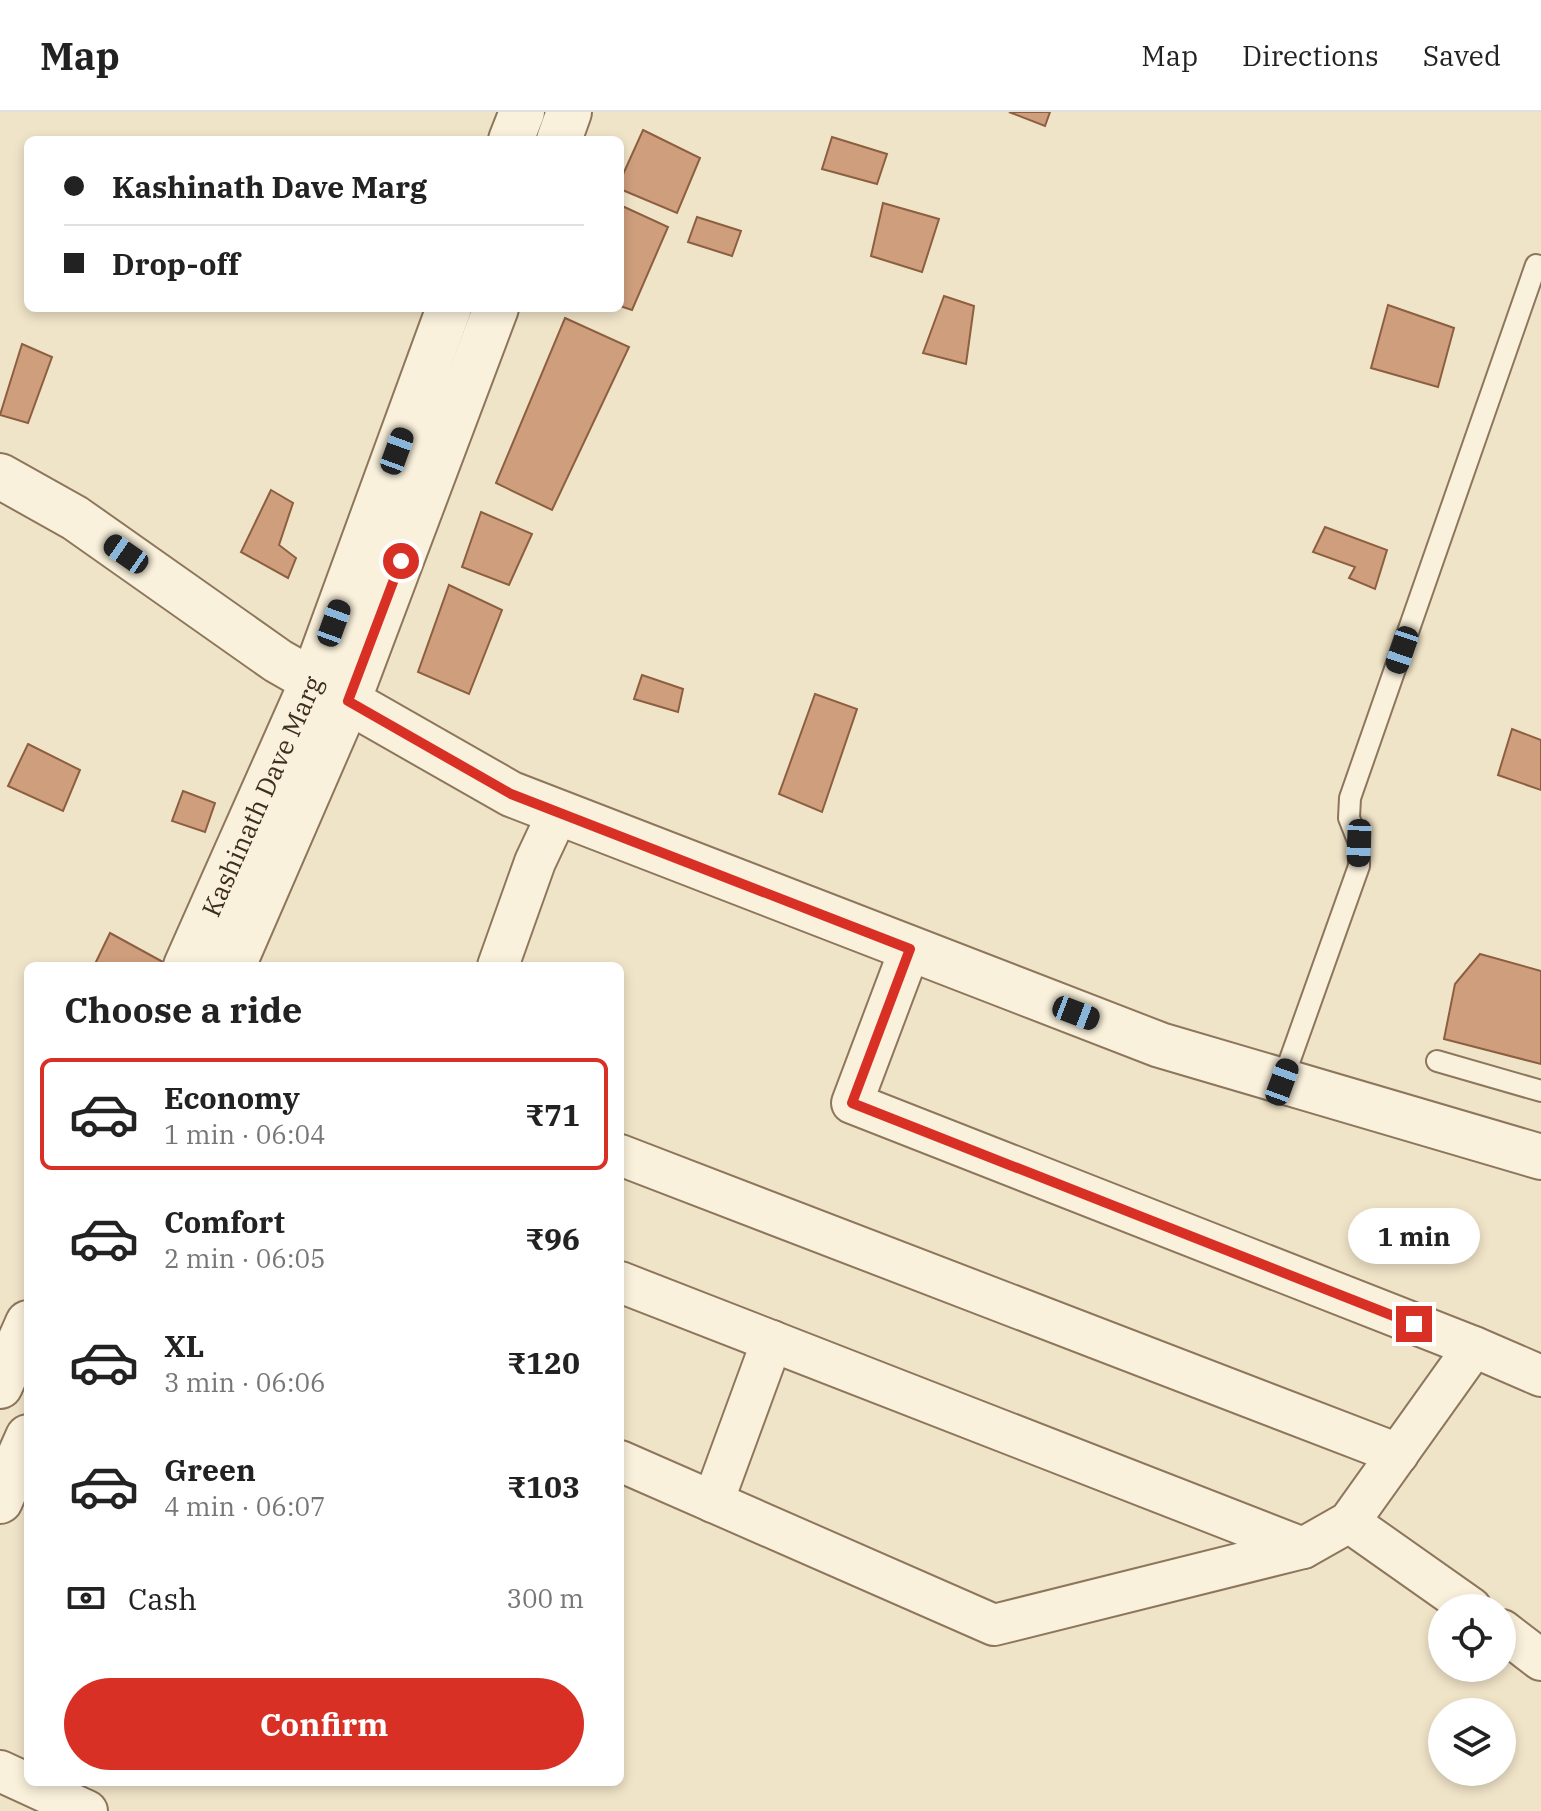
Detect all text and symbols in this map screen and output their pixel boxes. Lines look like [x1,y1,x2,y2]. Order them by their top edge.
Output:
text: Map [40,31,120,80]
text: Map [1141,37,1198,74]
text: Directions [1242,37,1379,74]
text: Saved [1423,37,1501,74]
text: Kashinath Dave Marg [112,167,427,206]
text: Drop-off [112,244,240,283]
car [378,424,416,478]
car [99,530,153,578]
route start [383,543,419,579]
car [315,596,353,650]
car [1383,623,1421,677]
street label: Kashinath Dave Marg [193,670,330,922]
car [1346,819,1372,867]
text: Choose a ride [64,986,303,1033]
car [1049,993,1103,1033]
car [1263,1055,1301,1109]
icon: car [68,1078,140,1150]
text: Economy [164,1078,300,1117]
text: ₹71 [525,1095,580,1134]
text: 1 min · 06:04 [164,1117,326,1151]
icon: car [68,1202,140,1274]
text: Comfort [164,1202,285,1241]
callout: 1 min [1348,1208,1480,1264]
text: ₹96 [525,1219,580,1258]
text: 1 min [1378,1219,1450,1253]
text: 2 min · 06:05 [164,1241,326,1275]
route end [1396,1306,1432,1342]
icon: car [68,1326,140,1398]
text: XL [164,1326,204,1365]
text: ₹120 [507,1343,580,1382]
text: 3 min · 06:06 [164,1365,326,1399]
icon: car [68,1450,140,1522]
text: Green [164,1450,256,1489]
text: ₹103 [507,1467,580,1506]
text: 4 min · 06:07 [164,1489,326,1523]
icon: cash [64,1576,108,1620]
text: Cash [128,1579,197,1618]
text: 300 m [506,1581,584,1615]
map controls [1428,1594,1516,1786]
button: locate [1428,1594,1516,1682]
button: Confirm [64,1678,584,1770]
button: layers [1428,1698,1516,1786]

